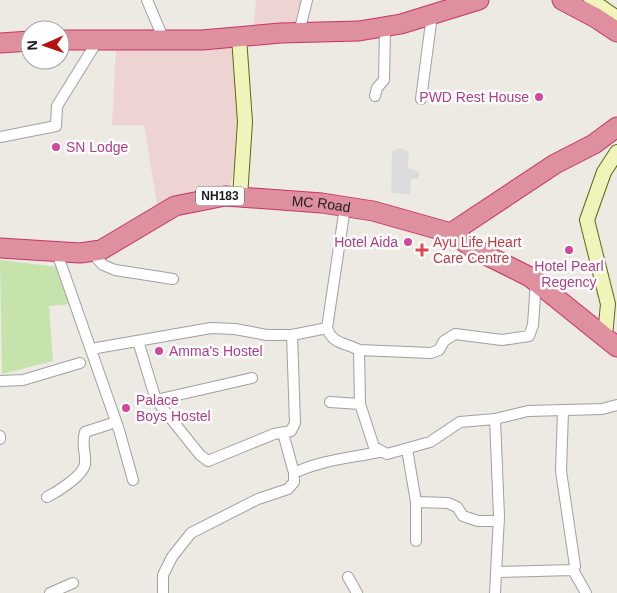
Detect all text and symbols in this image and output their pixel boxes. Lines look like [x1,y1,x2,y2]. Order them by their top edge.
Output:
north arrow [20,20,70,70]
text: N [24,40,40,51]
place label: PWD Rest House [419,89,529,105]
marker: PWD Rest House [533,91,545,103]
place label: SN Lodge [66,139,128,155]
marker: SN Lodge [50,141,62,153]
road number: NH183 [196,187,244,206]
street label: MC Road [291,193,352,215]
place label: Hotel Aida [334,234,398,250]
place label: Ayu Life Heart Care Centre [433,234,522,266]
marker: Hotel Aida [402,236,414,248]
marker: Ayu Life Heart Care Centre [415,243,429,257]
marker: Hotel Pearl Regency [563,244,575,256]
place label: Hotel Pearl Regency [534,258,604,290]
place label: Amma's Hostel [169,343,263,359]
marker: Amma's Hostel [153,345,165,357]
place label: Palace Boys Hostel [136,392,211,424]
marker: Palace Boys Hostel [120,402,132,414]

